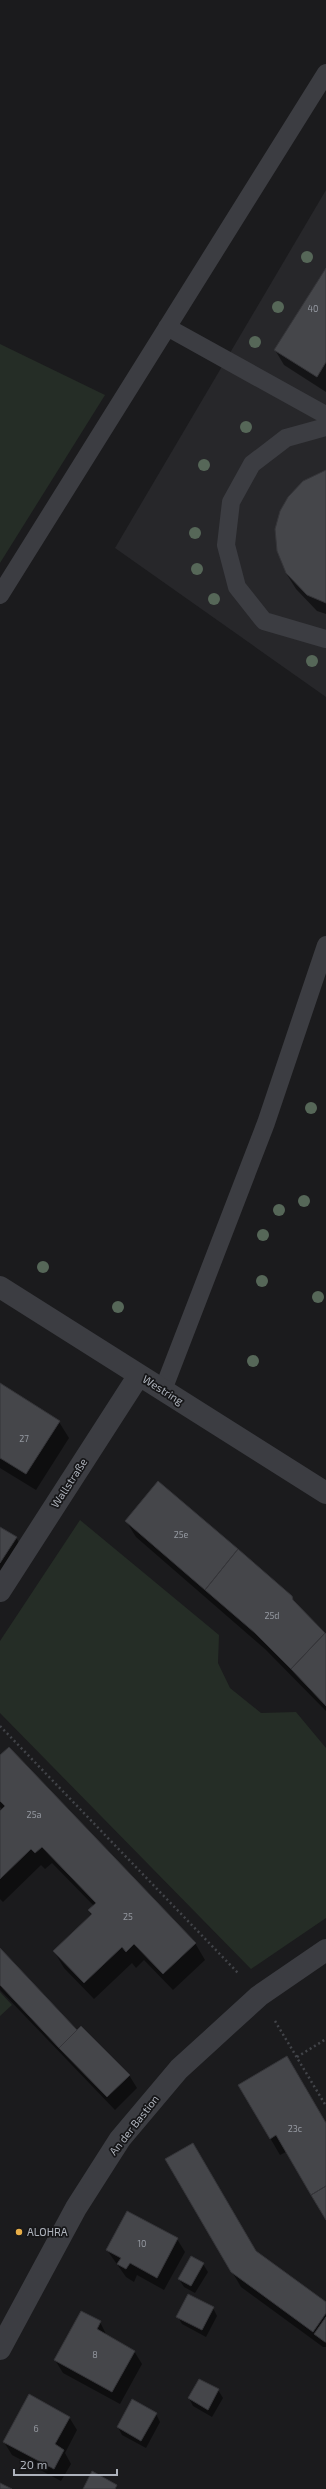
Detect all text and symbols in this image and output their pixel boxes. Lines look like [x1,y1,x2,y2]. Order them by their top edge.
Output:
house number: 40 [308,303,318,314]
street label: Westring [140,1372,186,1407]
house number: 27 [19,1433,29,1444]
street label: Wallstraße [48,1455,89,1510]
house number: 25e [174,1529,189,1540]
house number: 25d [264,1610,280,1621]
house number: 25a [27,1809,41,1820]
house number: 25 [123,1911,133,1922]
street label: An der Bastion [106,2092,161,2157]
house number: 23c [288,2123,303,2134]
place label: ALOHRA [27,2225,68,2238]
marker: ALOHRA [14,2227,24,2237]
house number: 10 [137,2238,147,2249]
house number: 8 [92,2349,98,2360]
house number: 6 [33,2423,39,2434]
scale bar [14,2451,117,2477]
text: 20 m [20,2457,47,2471]

